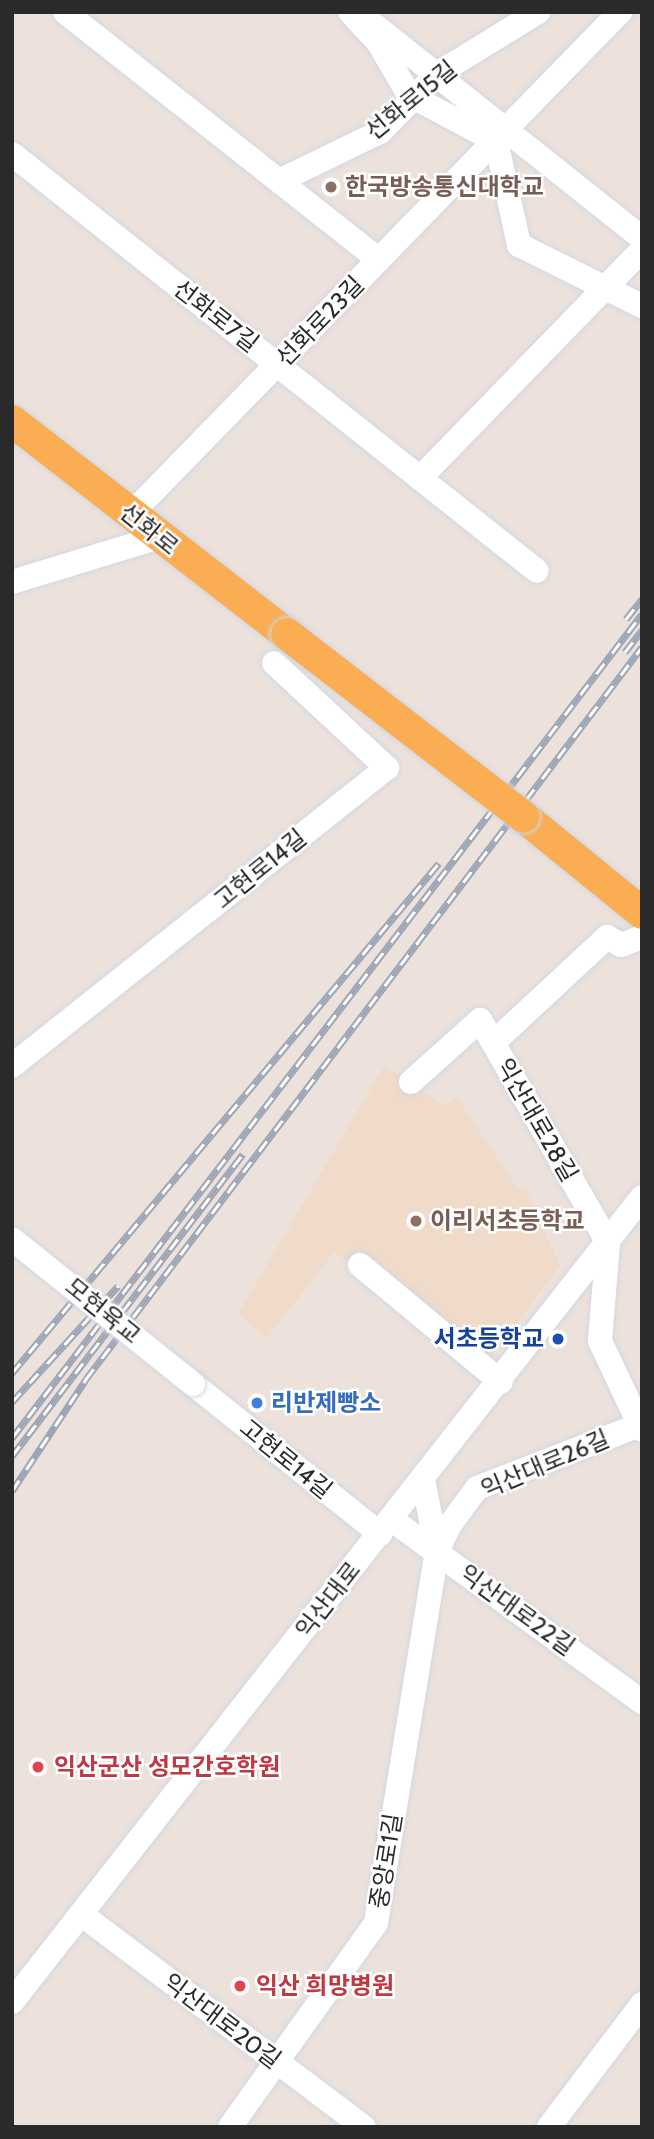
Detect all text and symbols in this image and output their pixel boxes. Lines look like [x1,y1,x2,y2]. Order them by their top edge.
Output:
street label: 선화로15길 [360,54,462,146]
place label: 한국방송통신대학교 [345,173,544,201]
marker: 한국방송통신대학교 [323,179,339,195]
street label: 선화로23길 [270,270,370,372]
street label: 선화로7길 [168,274,264,358]
street label: 선화로 [114,497,184,561]
street label: 고현로14길 [208,823,312,915]
street label: 익산대로28길 [490,1053,584,1187]
place label: 이리서초등학교 [430,1207,585,1235]
marker: 이리서초등학교 [408,1213,424,1229]
street label: 모현육교 [60,1272,146,1350]
place label: 서초등학교 [434,1325,544,1353]
marker: 서초등학교 [550,1331,566,1347]
place label: 리반제빵소 [271,1389,381,1417]
marker: 리반제빵소 [249,1395,265,1411]
street label: 고현로14길 [234,1413,338,1505]
street label: 익산대로26길 [476,1424,614,1504]
street label: 익산대로 [289,1556,367,1644]
street label: 익산대로22길 [454,1559,580,1661]
place label: 익산군산 성모간호학원 [54,1753,280,1781]
marker: 익산군산 성모간호학원 [28,1757,48,1777]
street label: 중앙로1길 [364,1811,408,1911]
street label: 익산대로20길 [158,1967,286,2075]
place label: 익산 희망병원 [256,1972,394,2000]
marker: 익산 희망병원 [230,1976,250,1996]

